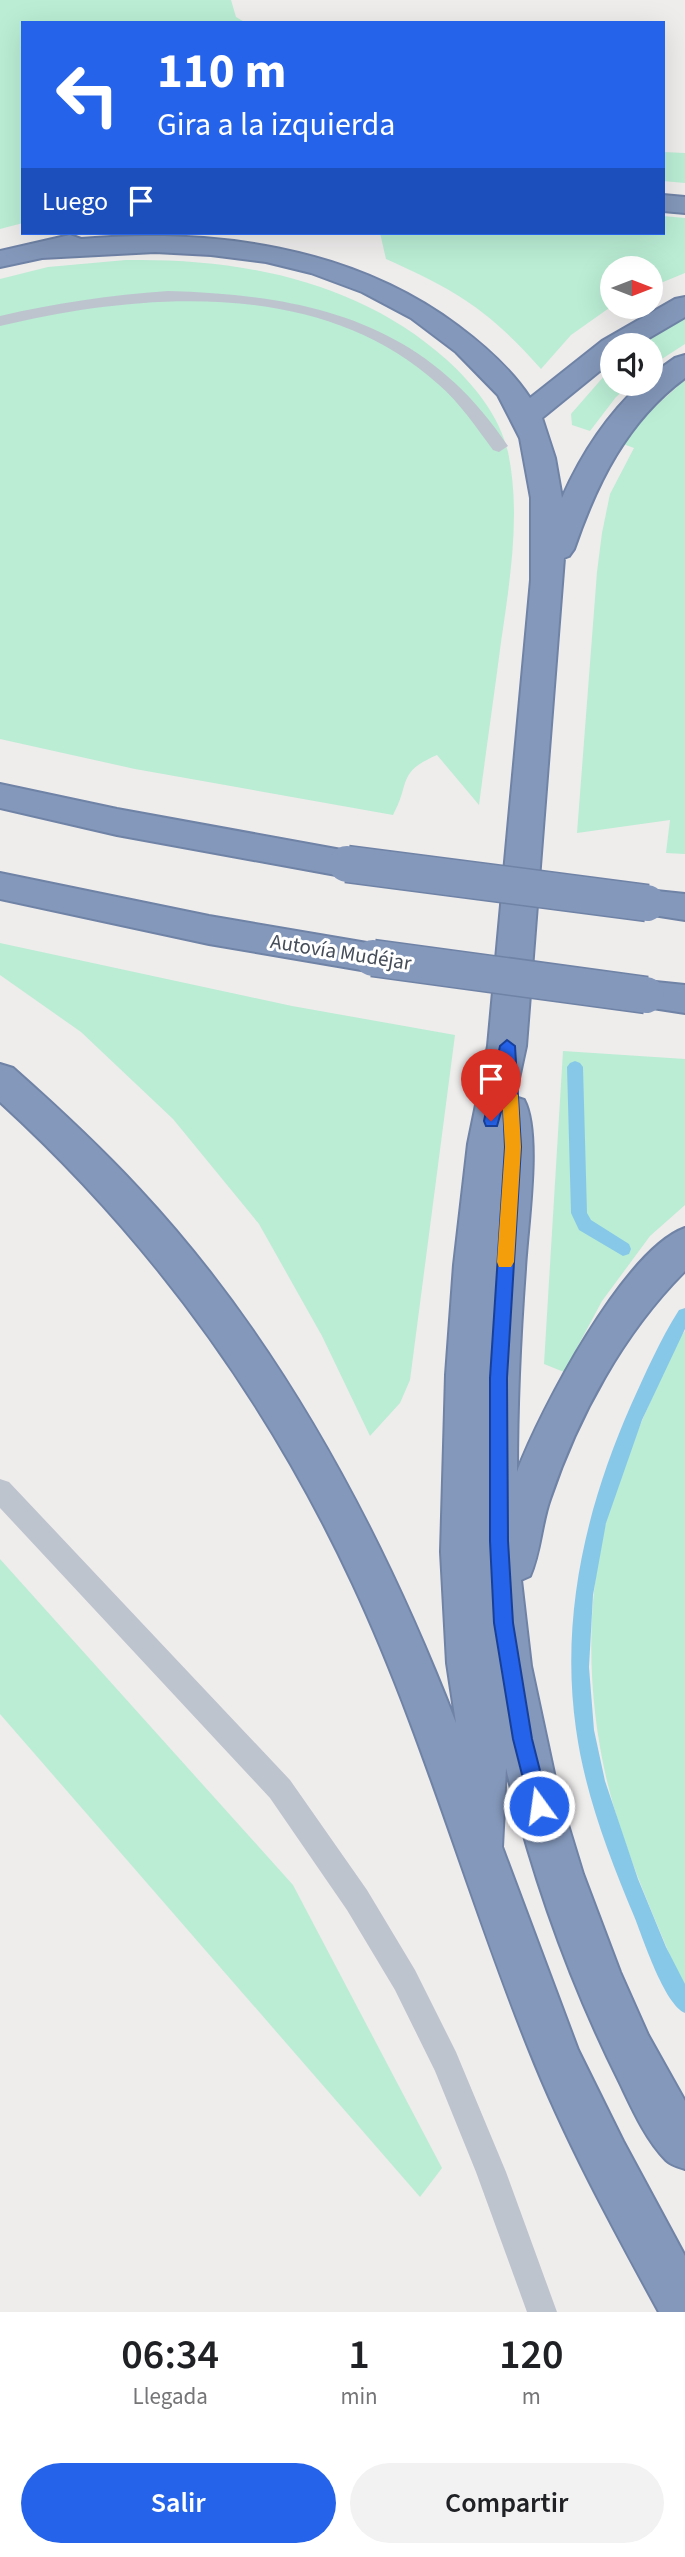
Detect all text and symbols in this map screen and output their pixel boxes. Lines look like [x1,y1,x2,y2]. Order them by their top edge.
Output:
text: 110 m [157,37,286,107]
icon: left [42,49,133,140]
text: Gira a la izquierda [157,102,395,148]
icon: arrive [122,182,160,220]
text: Luego [42,183,108,220]
north arrow [600,256,663,318]
map controls [600,256,663,396]
button: sound [600,333,663,396]
street label: Autovía Mudéjar [268,926,414,978]
pin [461,1049,521,1121]
icon: arrive [472,1060,510,1098]
position arrow [502,1769,576,1843]
text: 06:34 [121,2325,219,2385]
text: 1 [348,2325,370,2385]
text: 120 [499,2325,564,2385]
text: Llegada [133,2380,208,2413]
text: min [340,2380,378,2413]
text: m [522,2380,541,2413]
button: Salir [21,2463,336,2543]
button: Compartir [350,2463,664,2543]

